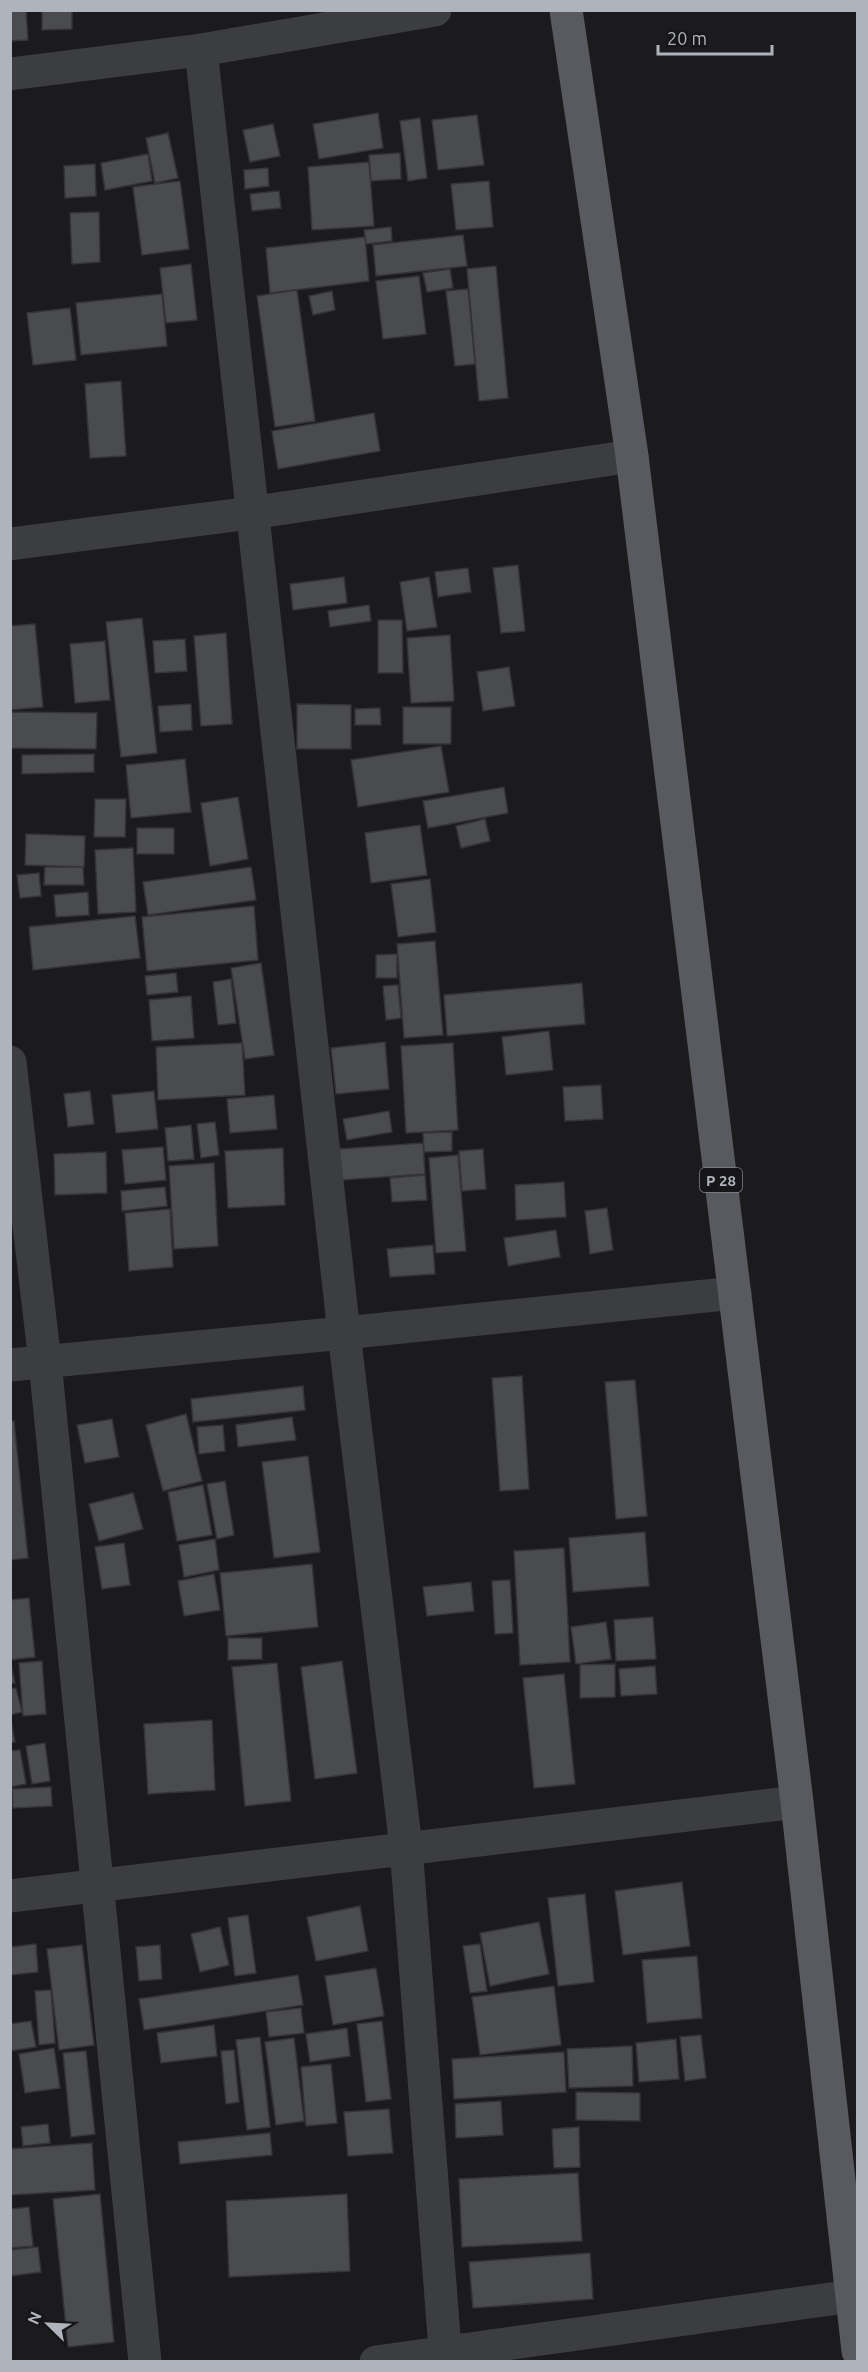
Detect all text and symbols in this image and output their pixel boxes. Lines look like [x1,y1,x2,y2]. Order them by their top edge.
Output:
scale bar [658,18,772,56]
text: 20 m [667,28,707,48]
road number: P 28 [700,1168,742,1192]
north arrow [18,2294,78,2354]
text: N [24,2309,45,2327]

